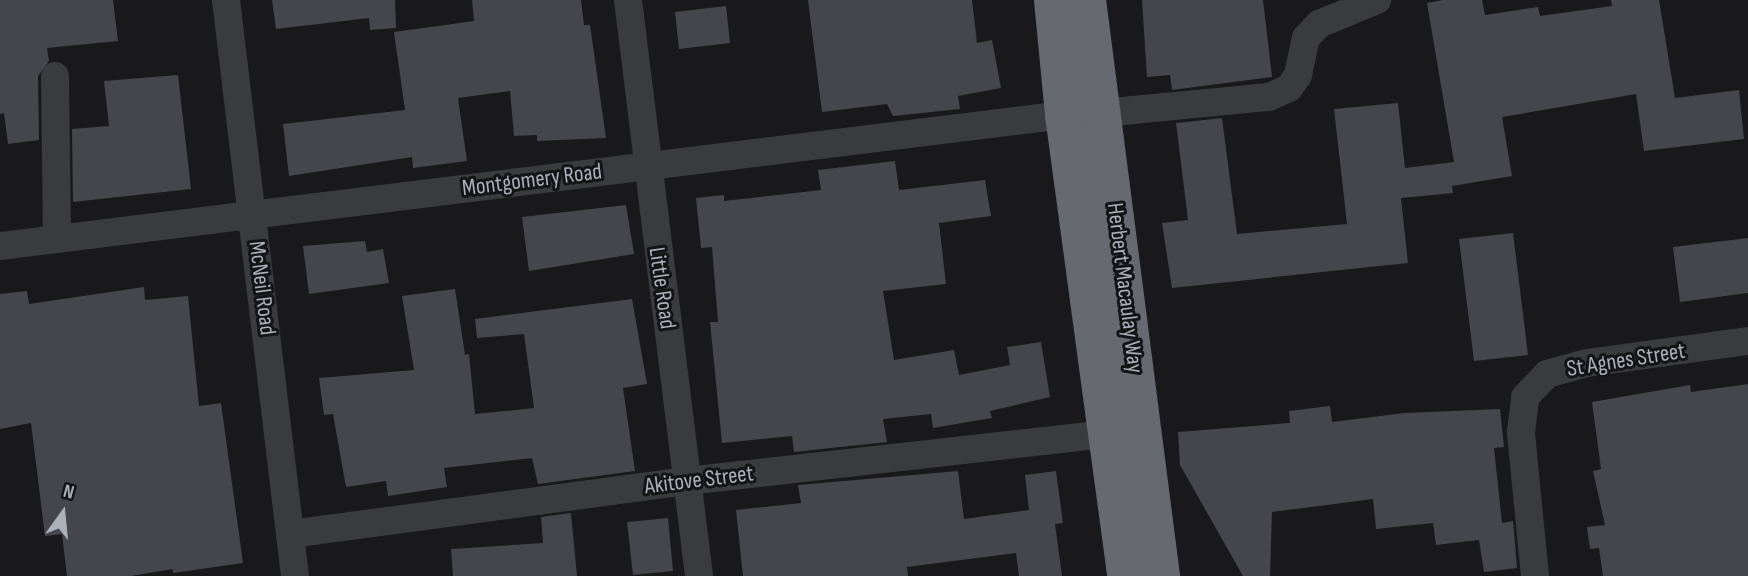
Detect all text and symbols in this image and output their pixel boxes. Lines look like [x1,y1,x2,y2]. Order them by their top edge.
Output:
street label: Montgomery Road [461,158,603,202]
street label: Herbert Macaulay Way [1101,201,1149,375]
street label: McNeil Road [243,239,281,337]
street label: Little Road [643,245,681,331]
street label: St Agnes Street [1565,337,1687,383]
street label: Akitove Street [643,460,755,500]
north arrow [28,478,98,548]
text: N [61,480,76,505]

